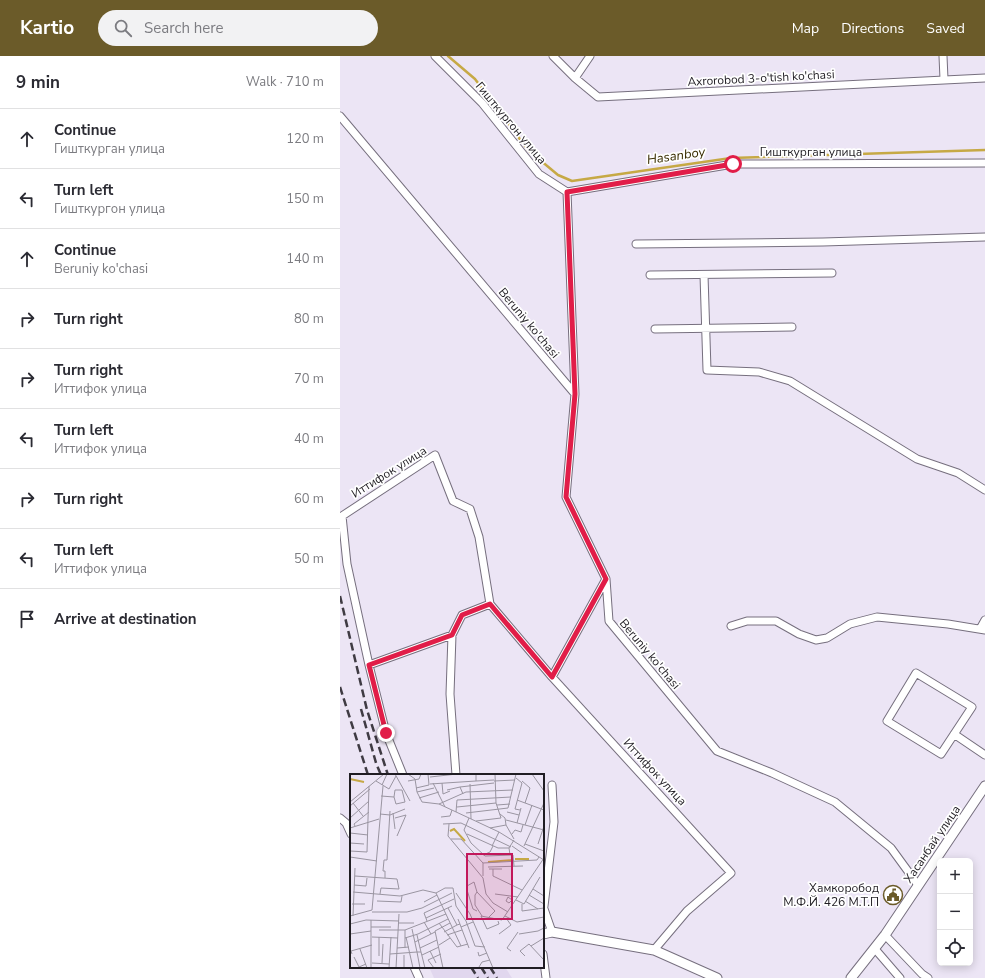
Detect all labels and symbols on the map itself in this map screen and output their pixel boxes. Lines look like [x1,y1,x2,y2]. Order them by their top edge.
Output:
street label: Axrorobod 3-o'tish ko'chasi [687,66,835,90]
street label: Гишткургон улица [472,78,550,168]
water label: Hasanboy [646,143,708,169]
street label: Гишткурган улица [760,144,862,160]
route start [724,155,742,173]
street label: Beruniy ko'chasi [495,285,563,361]
street label: Иттифок улица [348,442,430,502]
street label: Beruniy ko'chasi [616,616,684,692]
route end [377,724,395,742]
street label: Иттифок улица [620,735,690,809]
inset map [350,774,544,968]
street label: Хасанбай улица [900,802,964,886]
place label: Хамкоробод М.Ф.Й. 426 М.Т.П [783,880,879,910]
public building icon: Хамкоробод М.Ф.Й. 426 М.Т.П [882,884,904,906]

